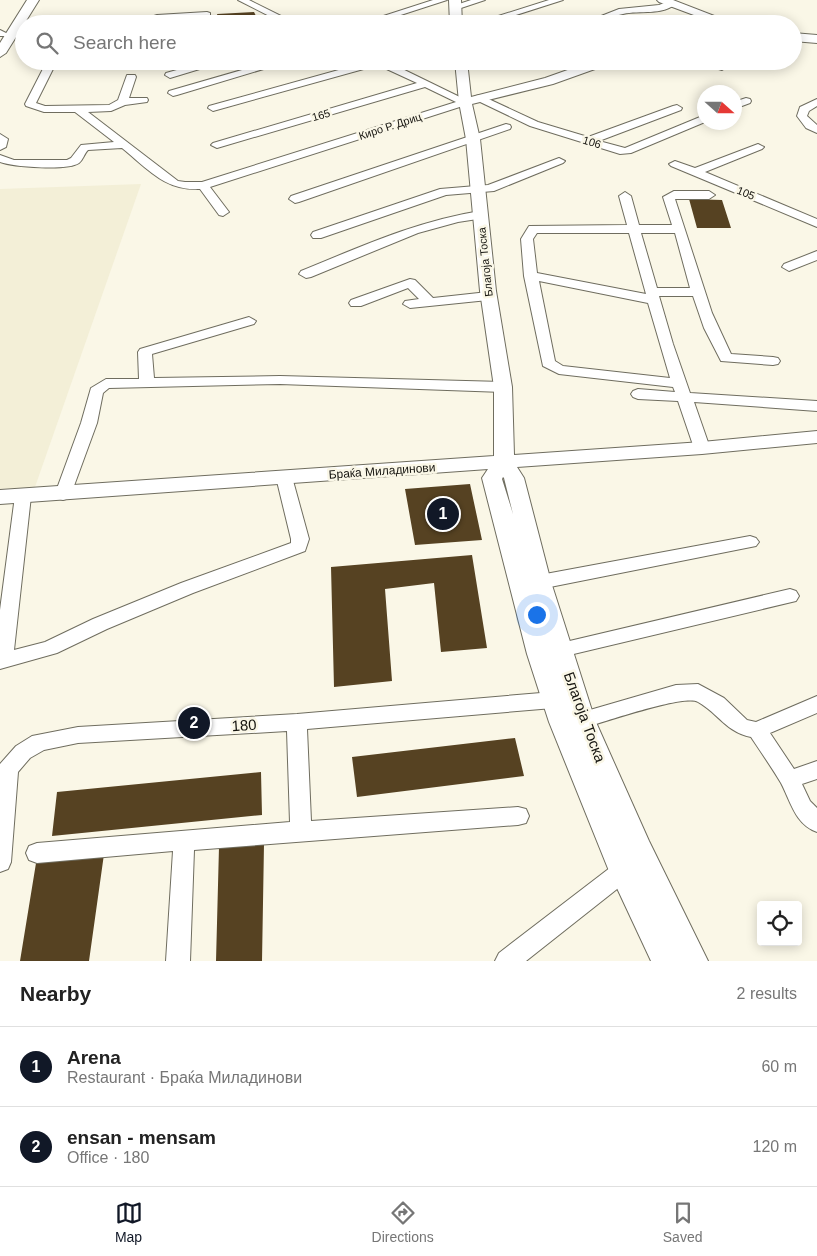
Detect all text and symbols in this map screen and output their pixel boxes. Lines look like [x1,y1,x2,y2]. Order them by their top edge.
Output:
search box [15,15,802,70]
icon: search [33,29,61,57]
text: Search here [73,32,177,53]
north arrow [697,85,742,130]
street label: 165 [311,107,331,123]
street label: Киро Р. Дриц [357,110,424,142]
street label: 106 [581,134,603,150]
street label: 105 [735,184,757,202]
street label: Благоја Тоска [475,226,495,297]
street label: Браќа Миладинови [328,460,436,482]
pin: 1 [427,495,459,533]
your location [524,602,550,628]
street label: Благоја Тоска [561,669,609,765]
pin: 2 [178,704,210,742]
street label: 180 [231,716,257,734]
map controls [757,901,802,946]
button: locate [757,901,802,946]
text: Nearby [20,982,91,1005]
text: 2 results [737,985,797,1002]
text: Arena [67,1047,121,1068]
text: 1 [32,1058,40,1075]
text: 60 m [761,1058,797,1075]
text: Restaurant · Браќа Миладинови [67,1069,302,1086]
text: ensan - mensam [67,1127,216,1148]
text: 2 [32,1138,40,1155]
text: 120 m [753,1138,797,1155]
text: Office · 180 [67,1149,149,1166]
tab: Map [115,1199,143,1245]
tab: Directions [372,1199,434,1245]
tab: Saved [663,1199,702,1245]

